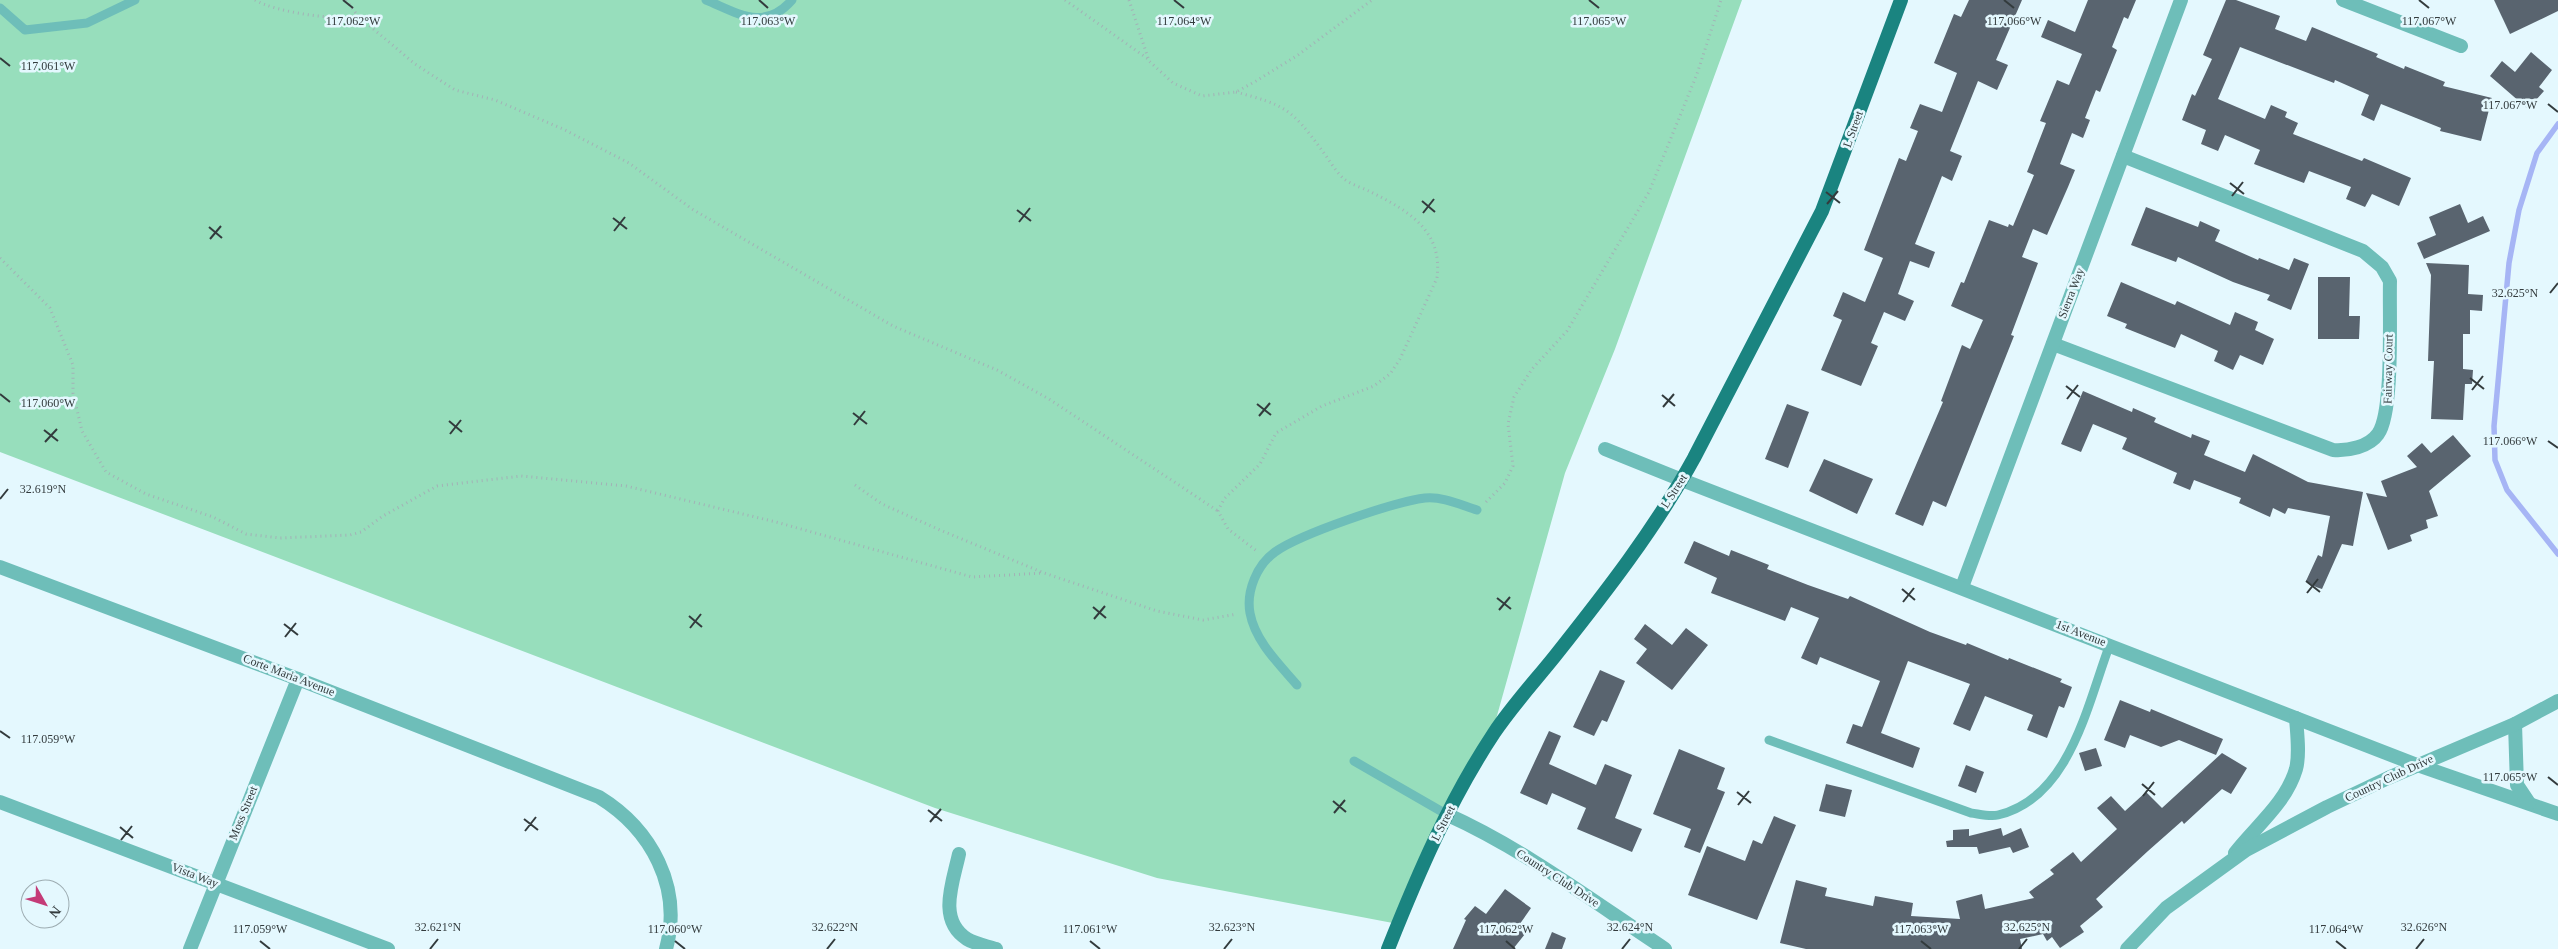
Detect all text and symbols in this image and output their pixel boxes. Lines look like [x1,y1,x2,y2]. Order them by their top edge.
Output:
text: 117.062°W [326,14,381,28]
text: 117.063°W [741,14,796,28]
text: 117.064°W [1157,14,1212,28]
text: 117.065°W [1572,14,1627,28]
text: 117.066°W [1987,14,2042,28]
text: 117.067°W [2402,14,2457,28]
text: 117.061°W [21,59,76,73]
text: 117.067°W [2483,98,2538,112]
street label: L Street [1840,108,1866,149]
street label: Sierra Way [2055,266,2087,320]
text: 32.625°N [2492,286,2539,300]
street label: Fairway Court [2380,333,2396,404]
text: 117.060°W [21,396,76,410]
text: 117.066°W [2483,434,2538,448]
street label: L Street [1658,471,1691,511]
text: 32.619°N [20,482,67,496]
street label: 1st Avenue [2054,617,2108,649]
street label: Corte Maria Avenue [241,651,337,699]
text: 117.059°W [21,732,76,746]
street label: Country Club Drive [2343,751,2435,805]
text: 117.065°W [2483,770,2538,784]
street label: Moss Street [226,783,260,842]
street label: L Street [1428,802,1458,843]
street label: Country Club Drive [1514,846,1602,910]
street label: Vista Way [170,860,220,890]
north arrow [20,879,70,929]
text: N [46,903,64,921]
text: 32.621°N [415,920,462,934]
text: 32.622°N [812,920,859,934]
text: 32.623°N [1209,920,1256,934]
text: 32.624°N [1607,920,1654,934]
text: 32.625°N [2004,920,2051,934]
text: 32.626°N [2401,920,2448,934]
text: 117.059°W [233,922,288,936]
text: 117.060°W [648,922,703,936]
text: 117.061°W [1063,922,1118,936]
text: 117.062°W [1479,922,1534,936]
text: 117.063°W [1894,922,1949,936]
text: 117.064°W [2309,922,2364,936]

